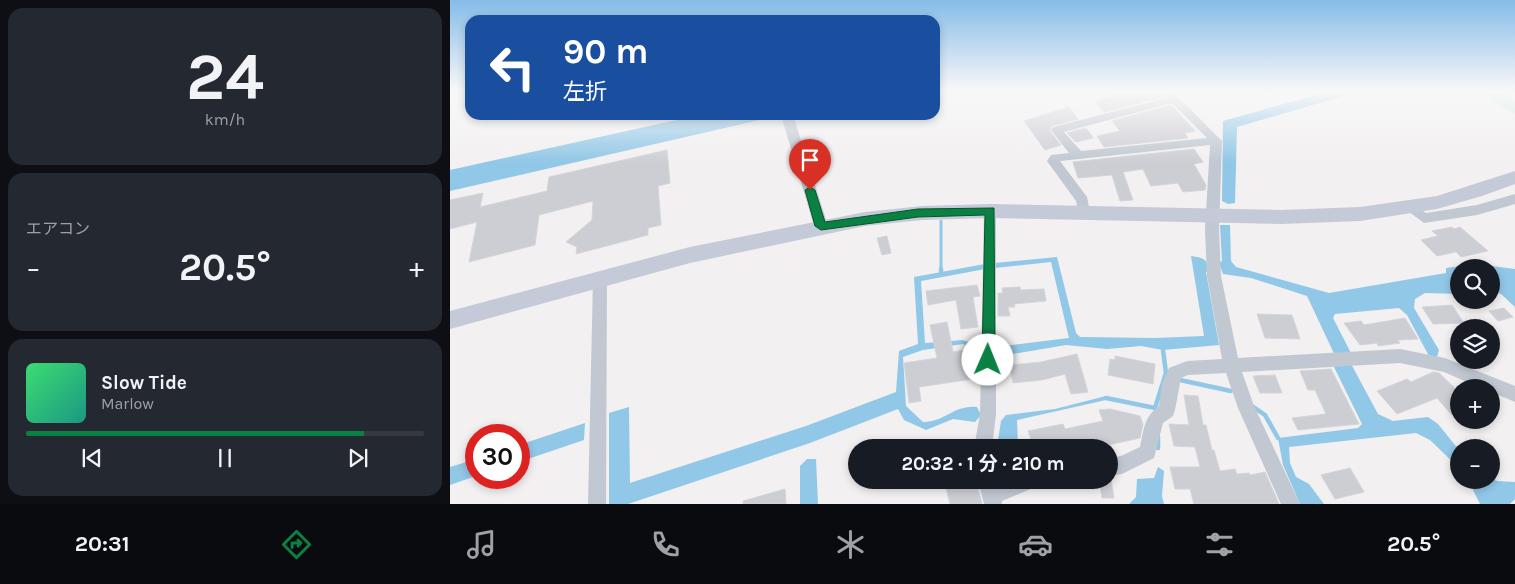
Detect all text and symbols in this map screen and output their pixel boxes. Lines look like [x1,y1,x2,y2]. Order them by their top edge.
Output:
text: 90 m [563,31,649,72]
icon: left [480,35,545,100]
text: 24 [186,39,264,115]
text: 左折 [563,79,607,105]
text: km/h [205,110,245,129]
pin [789,139,831,190]
icon: arrive [796,146,824,174]
text: エアコン [26,219,90,238]
text: 20.5° [179,245,271,290]
text: − [26,251,41,284]
text: + [409,251,424,284]
map controls [1450,259,1500,489]
button: search [1450,259,1500,309]
button: layers [1450,319,1500,369]
position arrow [961,333,1013,385]
text: Slow Tide [101,372,187,394]
button: + [1450,379,1500,429]
text: Marlow [101,394,154,413]
speed limit sign: 30 [465,424,530,489]
button: − [1450,439,1500,489]
icon: previous [78,444,106,472]
icon: pause [211,444,239,472]
icon: next [344,444,372,472]
text: 20:32 · 1 分 · 210 m [901,453,1065,475]
icon: directions [279,527,314,562]
icon: music [464,527,499,562]
icon: phone [648,527,683,562]
icon: climate [833,527,868,562]
icon: car [1018,527,1053,562]
icon: filters [1202,527,1237,562]
text: 20:31 [75,531,130,557]
text: 20.5° [1387,531,1440,557]

